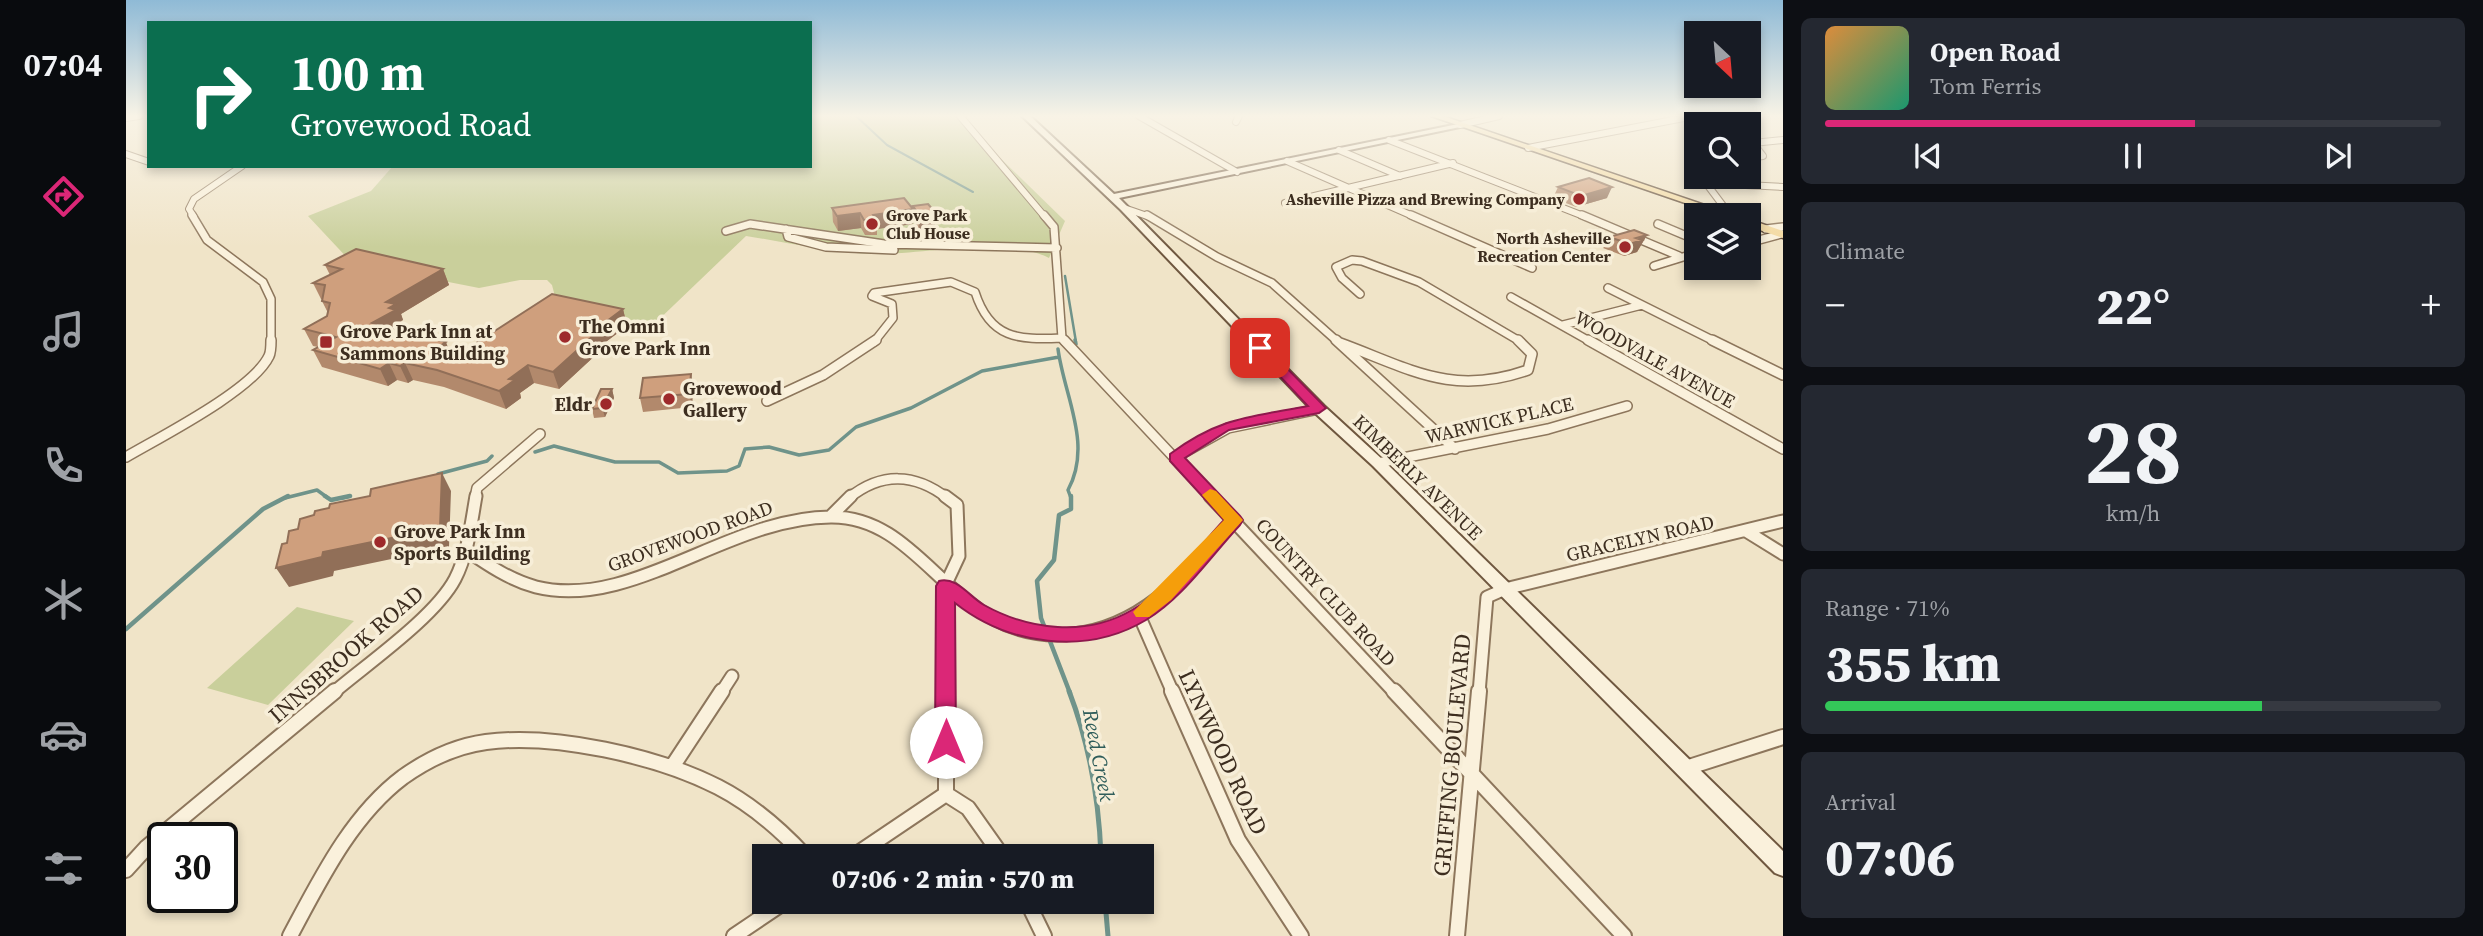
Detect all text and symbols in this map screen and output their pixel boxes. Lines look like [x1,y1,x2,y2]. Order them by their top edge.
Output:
north arrow [1684,21,1760,98]
map controls [1684,21,1761,280]
text: Open Road [1930,34,2061,70]
text: 100 m [290,39,425,106]
text: 07:04 [24,43,102,87]
icon: right [175,49,266,140]
text: Tom Ferris [1930,70,2041,102]
text: Grovewood Road [290,103,531,147]
button: search [1684,112,1761,189]
icon: previous [1909,137,1947,175]
icon: pause [2114,137,2152,175]
icon: next [2319,137,2357,175]
icon: directions [39,172,88,221]
place label: Asheville Pizza and Brewing Company [1286,188,1565,210]
marker: Asheville Pizza and Brewing Company [1571,191,1587,207]
button: layers [1684,203,1761,280]
place label: Grove Park Club House [886,204,970,244]
marker: Grove Park Club House [864,216,880,232]
place label: North Asheville Recreation Center [1477,227,1612,267]
text: Climate [1825,235,1905,267]
marker: North Asheville Recreation Center [1617,239,1633,255]
text: 22° [2096,270,2170,341]
text: − [1825,279,1845,331]
text: + [2421,279,2441,331]
street label: WOODVALE AVENUE [1570,304,1740,414]
icon: music [39,307,88,356]
place label: The Omni Grove Park Inn [579,313,711,361]
place label: Grove Park Inn at Sammons Building [340,318,506,366]
pin [1230,318,1290,378]
marker: The Omni Grove Park Inn [557,329,573,345]
icon: arrive [1241,329,1279,367]
marker: Grove Park Inn at Sammons Building [318,334,334,350]
place label: Grovewood Gallery [683,375,782,423]
text: 28 [2084,389,2182,513]
street label: WARWICK PLACE [1422,390,1576,450]
place label: Eldr [554,391,592,417]
marker: Grovewood Gallery [661,391,677,407]
marker: Eldr [598,396,614,412]
street label: KIMBERLY AVENUE [1348,408,1488,546]
icon: phone [39,441,88,490]
street label: GROVEWOOD ROAD [604,494,776,578]
text: km/h [2106,497,2160,529]
street label: GRACELYN ROAD [1564,508,1716,568]
street label: COUNTRY CLUB ROAD [1250,512,1402,672]
place label: Grove Park Inn Sports Building [394,518,531,566]
marker: Grove Park Inn Sports Building [372,534,388,550]
icon: climate [39,575,88,624]
street label: INNSBROOK ROAD [261,578,431,730]
text: Range · 71% [1825,592,1950,624]
text: 355 km [1825,627,2001,698]
street label: GRIFFING BOULEVARD [1425,632,1479,878]
street label: LYNWOOD ROAD [1171,664,1275,840]
position arrow [909,705,983,779]
water label: Reed Creek [1076,705,1122,804]
icon: car [39,710,88,759]
text: Arrival [1825,786,1896,818]
text: 07:06 [1825,821,1955,892]
speed limit sign: 30 [147,822,238,913]
icon: filters [39,844,88,893]
text: 07:06 · 2 min · 570 m [832,861,1074,897]

